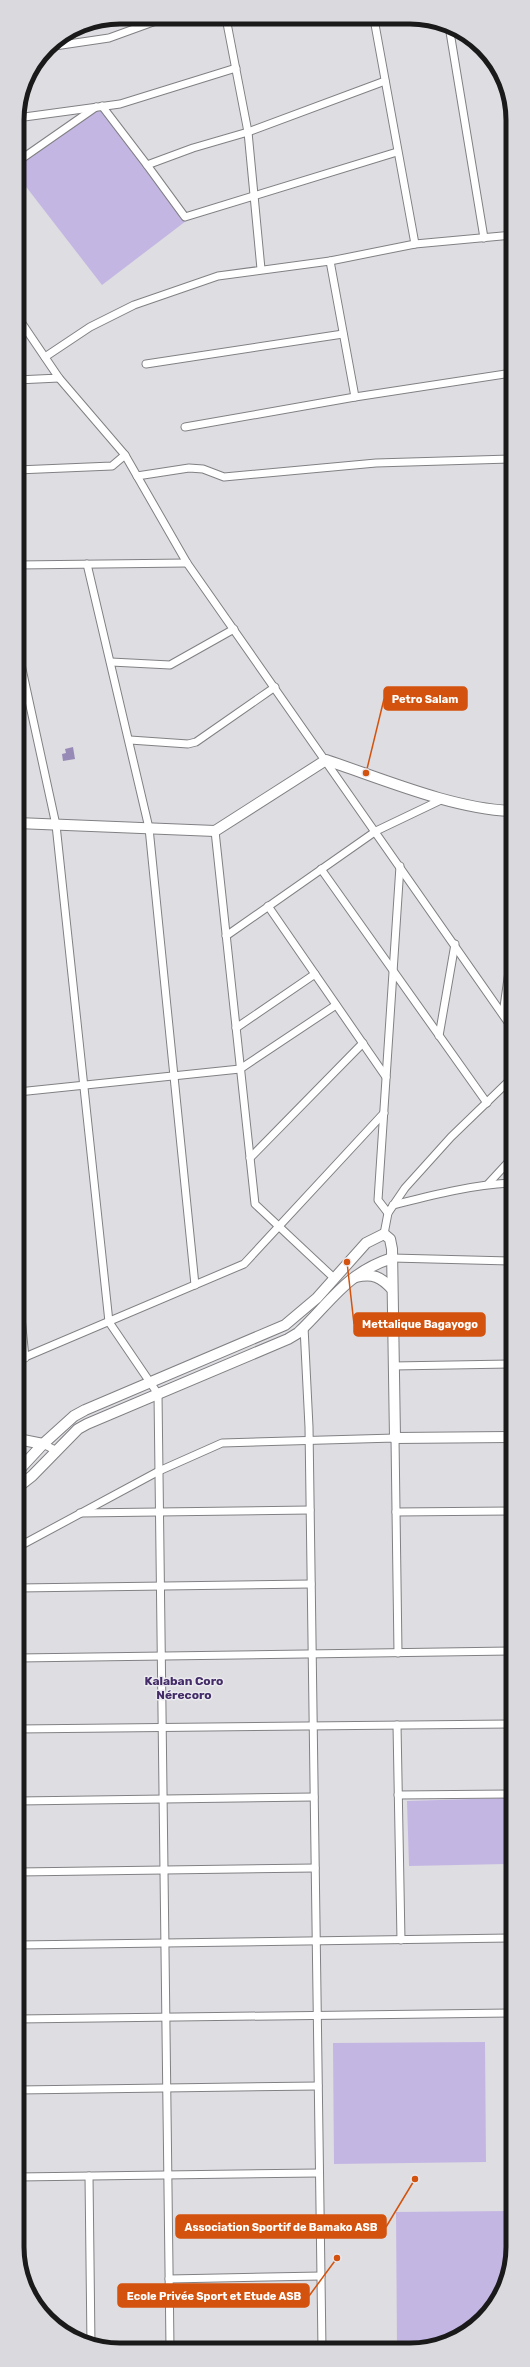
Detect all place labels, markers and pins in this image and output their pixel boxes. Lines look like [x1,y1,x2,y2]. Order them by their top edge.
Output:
callout: Petro Salam [384,687,467,710]
callout: Mettalique Bagayogo [354,1313,485,1336]
callout: Association Sportif de Bamako ASB [176,2215,386,2238]
callout: Ecole Privée Sport et Etude ASB [118,2284,309,2307]

